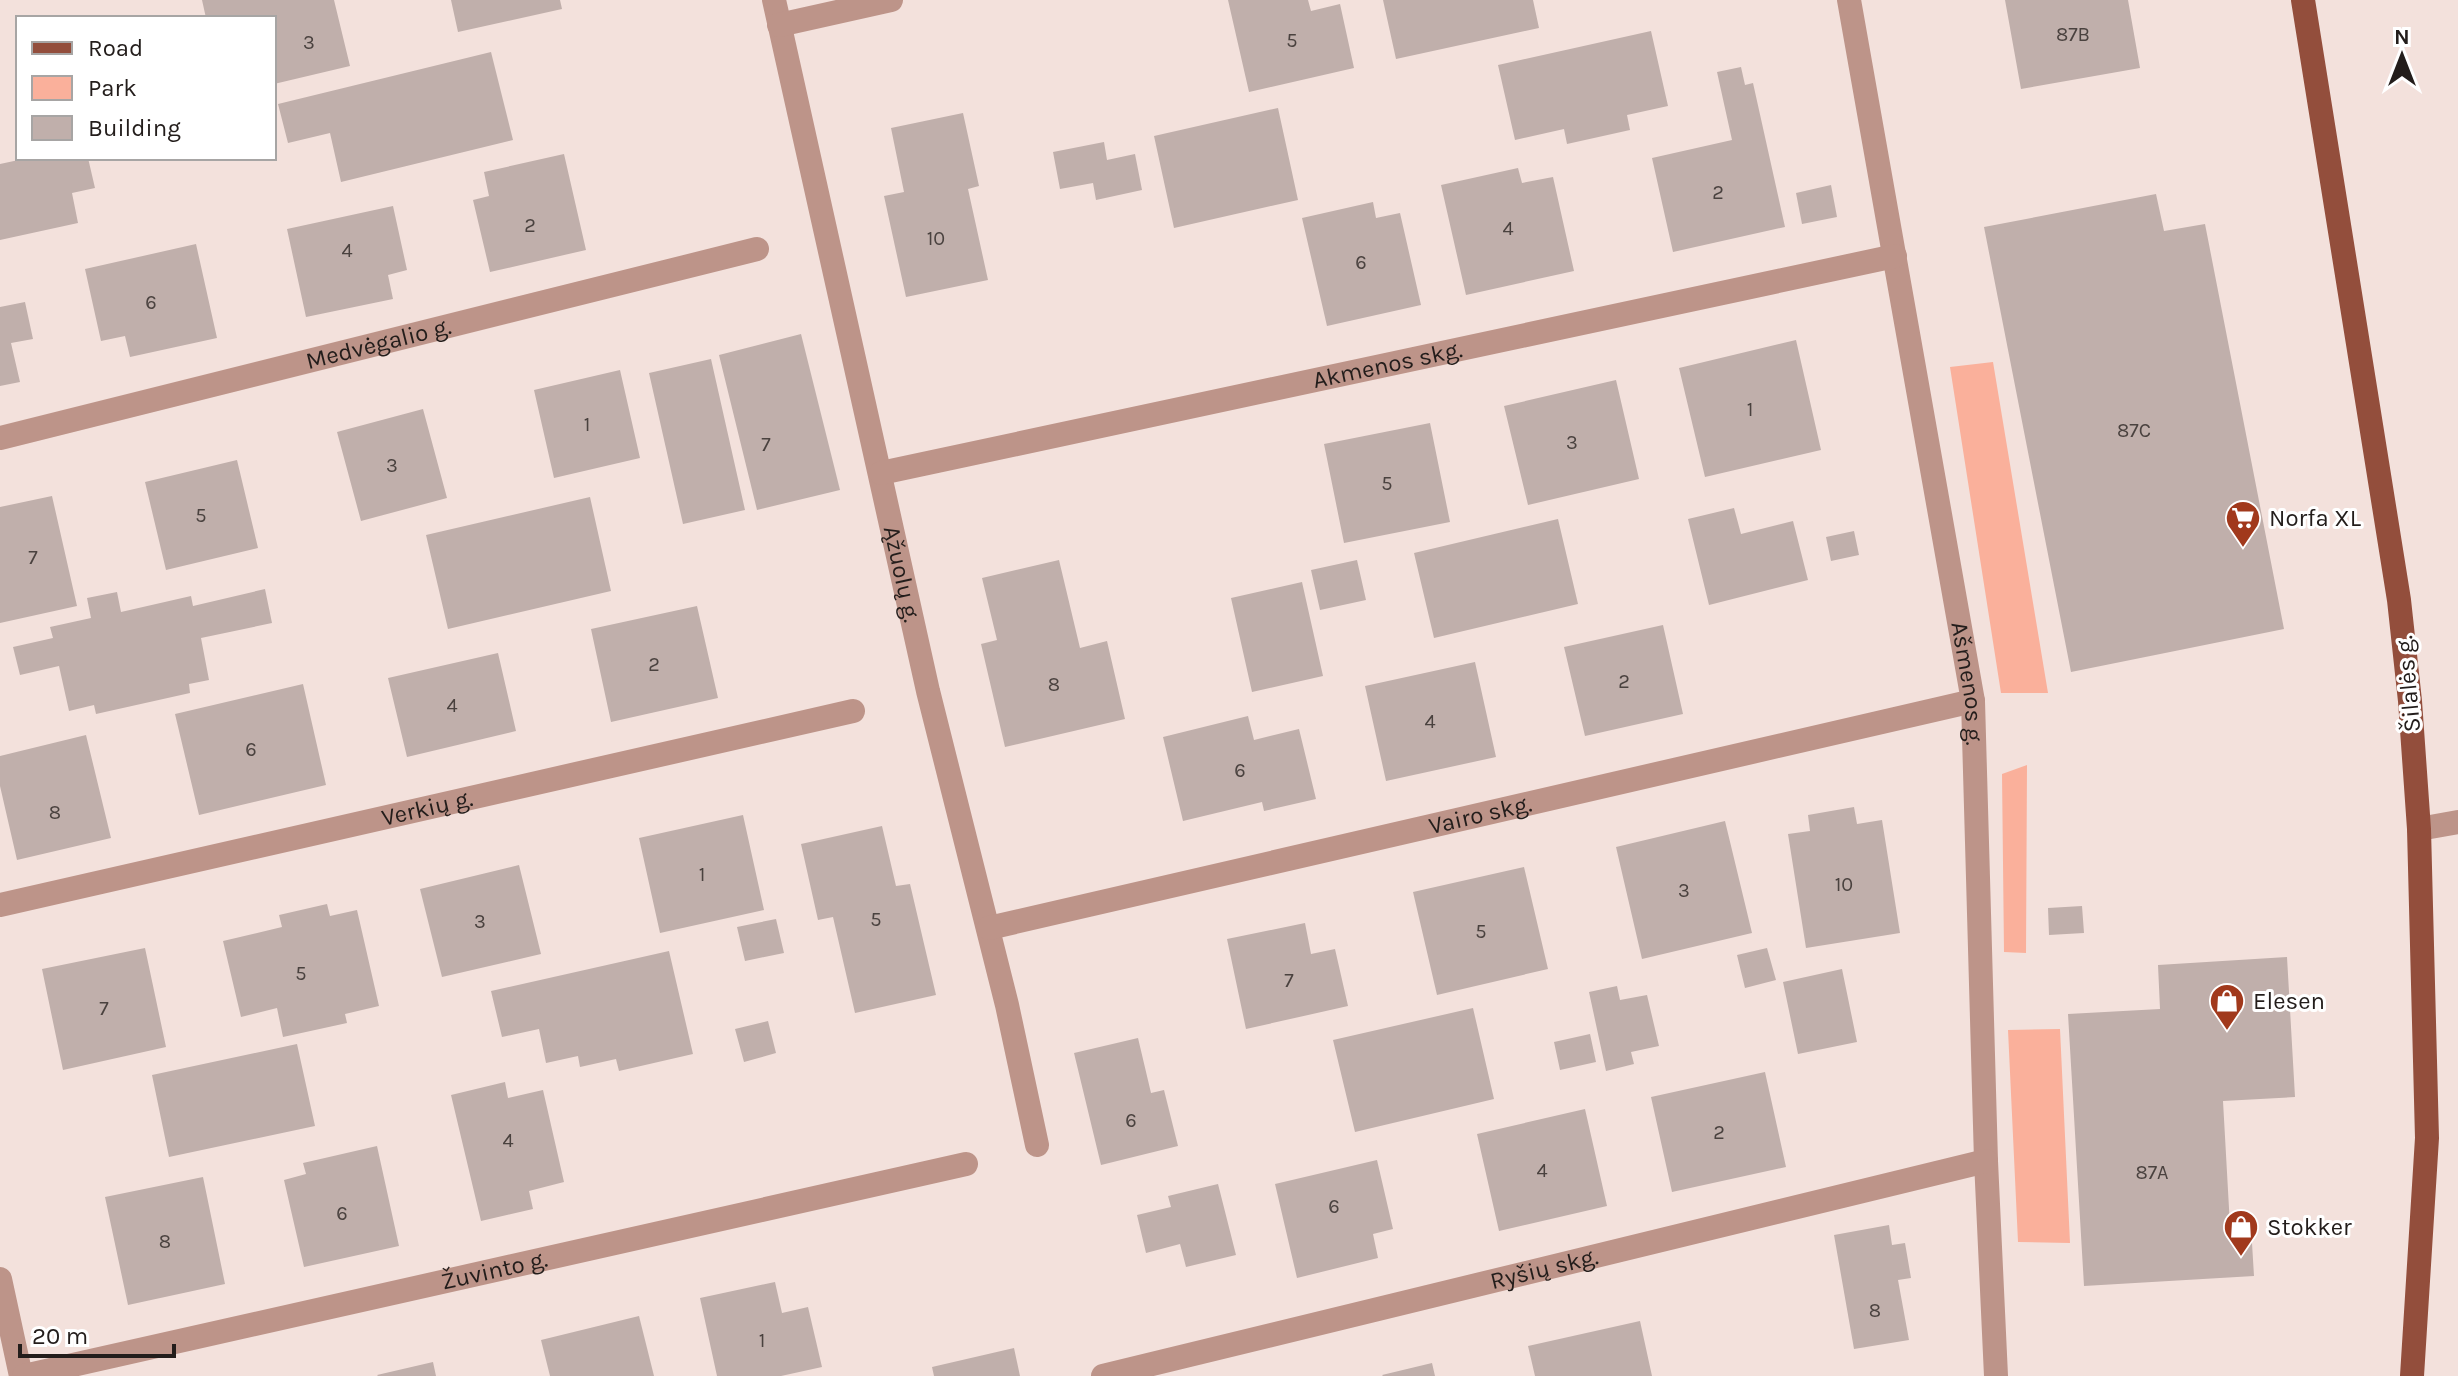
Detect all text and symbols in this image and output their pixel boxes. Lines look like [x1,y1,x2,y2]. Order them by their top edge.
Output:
legend [16,16,276,160]
north arrow [2362,16,2442,96]
house number: 87B [2056,23,2090,46]
text: N [2394,24,2410,50]
house number: 5 [1286,29,1298,52]
house number: 3 [303,31,315,54]
text: Road [88,34,143,62]
text: Park [88,74,137,102]
text: Building [88,114,181,142]
house number: 2 [1712,181,1724,204]
house number: 2 [524,214,536,237]
house number: 4 [1502,217,1514,240]
house number: 10 [927,227,945,250]
house number: 4 [341,239,353,262]
house number: 6 [1355,251,1367,274]
house number: 6 [145,291,157,314]
street label: Medvėgalio g. [303,312,454,375]
street label: Akmenos skg. [1310,335,1465,394]
house number: 1 [1747,398,1753,421]
house number: 1 [584,413,590,436]
house number: 87C [2117,419,2151,442]
house number: 3 [1566,431,1578,454]
house number: 7 [761,433,771,456]
house number: 3 [386,454,398,477]
house number: 5 [1381,472,1393,495]
supermarket icon: Norfa XL [2224,499,2262,549]
house number: 5 [195,504,207,527]
place label: Norfa XL [2269,504,2362,532]
street label: Ąžuolų g. [878,523,926,625]
house number: 7 [28,546,38,569]
street label: Ašmenos g. [1945,619,1988,746]
street label: Šilalės g. [2389,635,2426,734]
house number: 2 [648,653,660,676]
house number: 2 [1618,670,1630,693]
house number: 8 [1048,673,1060,696]
house number: 4 [446,694,458,717]
house number: 4 [1424,710,1436,733]
house number: 6 [245,738,257,761]
house number: 6 [1234,759,1246,782]
street label: Verkių g. [379,784,475,832]
street label: Vairo skg. [1426,789,1534,840]
house number: 8 [49,801,61,824]
house number: 1 [699,863,705,886]
house number: 10 [1835,873,1853,896]
house number: 3 [1678,879,1690,902]
house number: 5 [870,908,882,931]
house number: 3 [474,910,486,933]
house number: 5 [1475,920,1487,943]
house number: 5 [295,962,307,985]
house number: 7 [1284,969,1294,992]
shop icon: Elesen [2208,982,2246,1032]
place label: Elesen [2253,987,2325,1015]
house number: 7 [99,997,109,1020]
house number: 6 [1125,1109,1137,1132]
house number: 2 [1713,1121,1725,1144]
house number: 4 [502,1129,514,1152]
house number: 4 [1536,1159,1548,1182]
house number: 87A [2135,1161,2169,1184]
house number: 6 [1328,1195,1340,1218]
house number: 6 [336,1202,348,1225]
shop icon: Stokker [2222,1208,2260,1258]
place label: Stokker [2267,1213,2352,1241]
house number: 8 [159,1230,171,1253]
street label: Ryšių skg. [1487,1242,1601,1295]
street label: Žuvinto g. [438,1245,550,1296]
house number: 8 [1869,1299,1881,1322]
scale bar [20,1308,174,1358]
text: 20 m [32,1322,88,1350]
house number: 1 [759,1329,765,1352]

